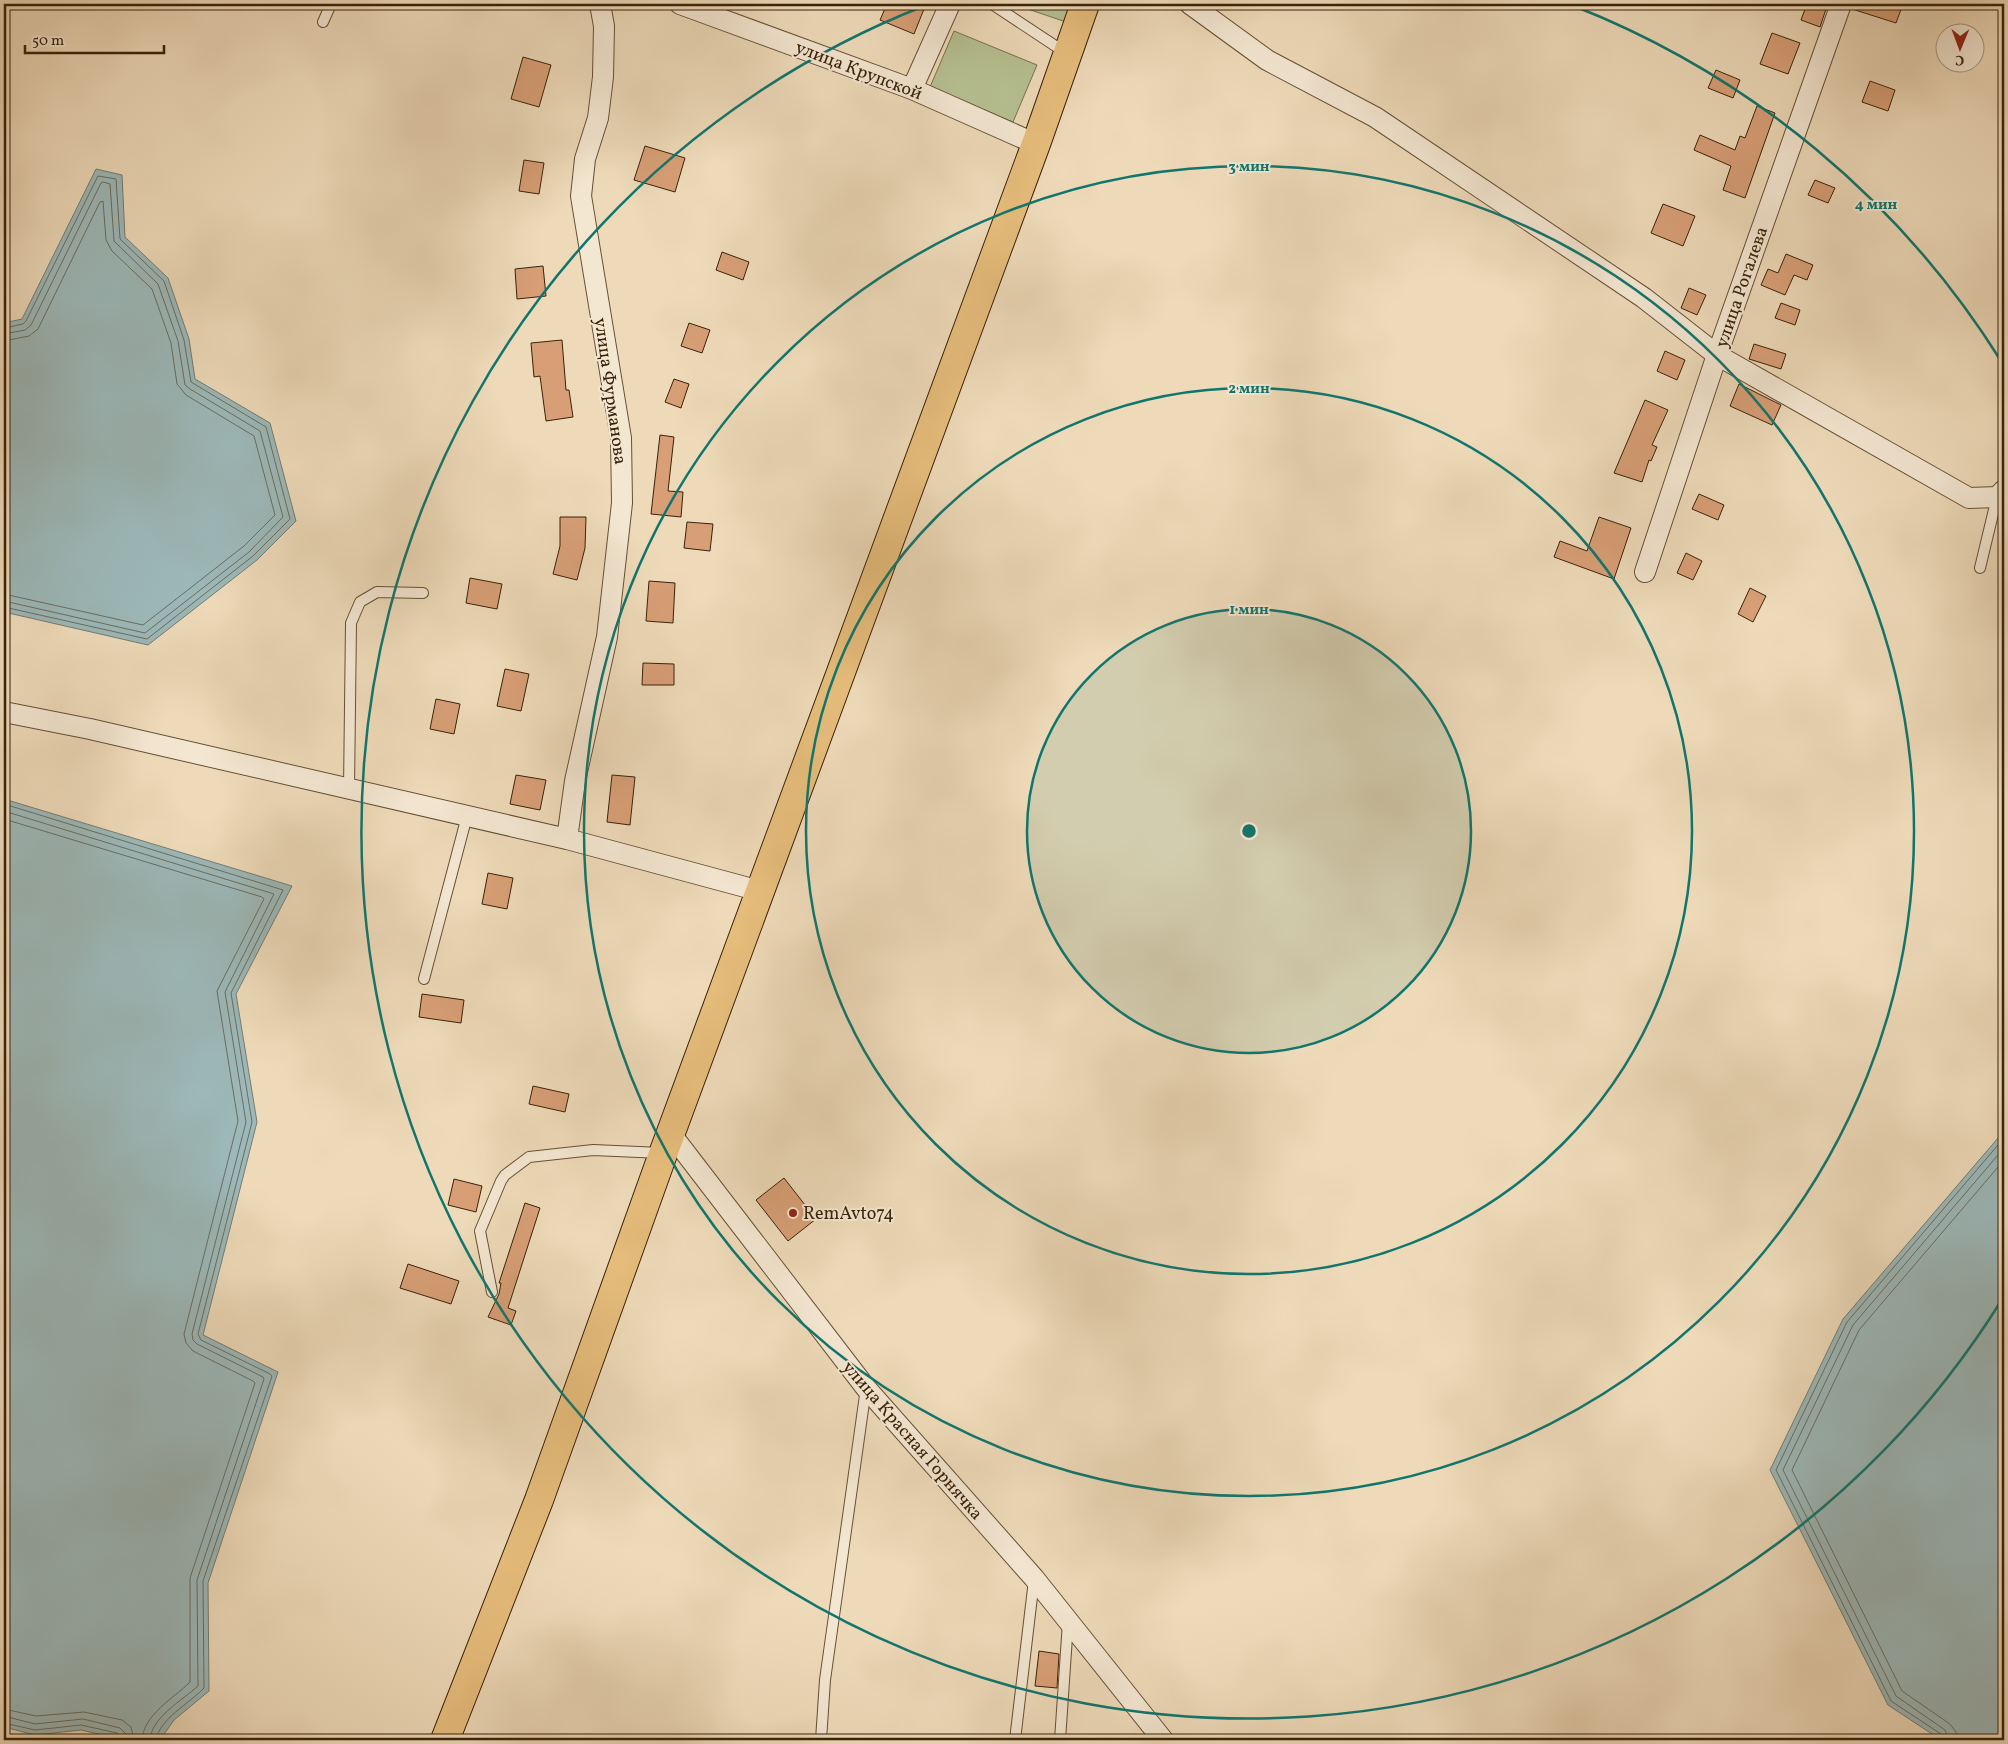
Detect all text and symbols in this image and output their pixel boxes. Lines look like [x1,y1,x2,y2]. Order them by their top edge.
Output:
scale bar [25,22,164,54]
north arrow [1936,22,1986,72]
text: 50 m [32,31,64,52]
street label: улица Крупской [791,36,926,107]
text: С [1955,50,1964,69]
text: 3 мин [1228,157,1270,178]
text: 4 мин [1855,195,1898,216]
street label: улица Рогалева [1710,224,1775,351]
street label: улица Фурманова [587,316,632,466]
text: 2 мин [1228,379,1270,400]
text: 1 мин [1229,600,1269,621]
centre of rings [1240,822,1258,840]
place label: RemAvto74 [803,1202,894,1227]
marker: RemAvto74 [787,1207,799,1219]
street label: улица Красная Горнячка [836,1356,988,1526]

